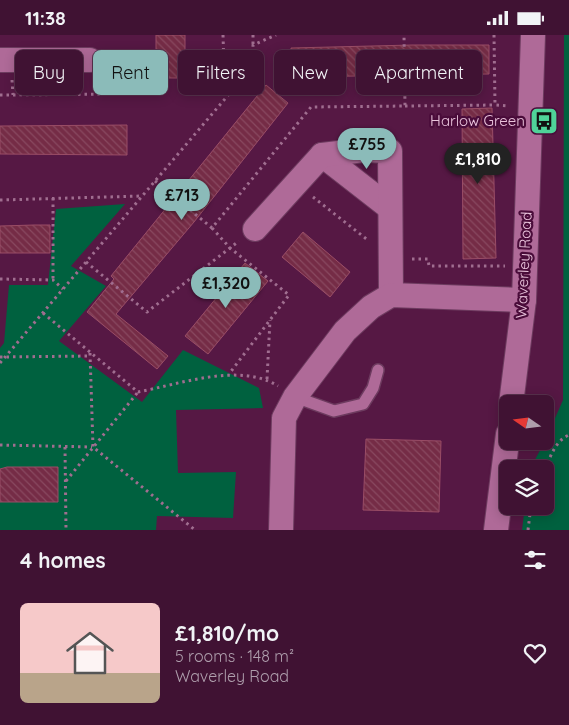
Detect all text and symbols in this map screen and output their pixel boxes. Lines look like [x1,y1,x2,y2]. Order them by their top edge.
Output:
text: 11:38 [25,6,66,30]
chip: Buy [15,50,83,95]
chip: Rent [93,50,168,95]
chip: Filters [178,50,264,95]
chip: New [274,50,346,95]
chip: Apartment [356,50,482,95]
bus stop icon: Harlow Green [529,106,559,136]
place label: Harlow Green [430,111,525,130]
pin: £755 [337,127,397,170]
text: £755 [348,134,386,154]
pin: £1,810 [437,143,519,185]
text: £1,810 [455,149,501,169]
pin: £713 [152,179,212,221]
text: £713 [165,185,199,205]
street label: Waverley Road [511,211,536,319]
pin: £1,320 [185,267,267,309]
text: £1,320 [202,273,250,293]
north arrow [499,395,554,450]
map controls [499,395,554,515]
button: layers [499,460,554,515]
icon: filters [521,546,549,574]
text: 4 homes [20,547,106,573]
text: £1,810/mo [175,620,279,646]
icon: home [60,623,120,683]
icon: heart [521,639,549,667]
text: 5 rooms · 148 m² [175,646,294,666]
text: Waverley Road [175,666,289,686]

